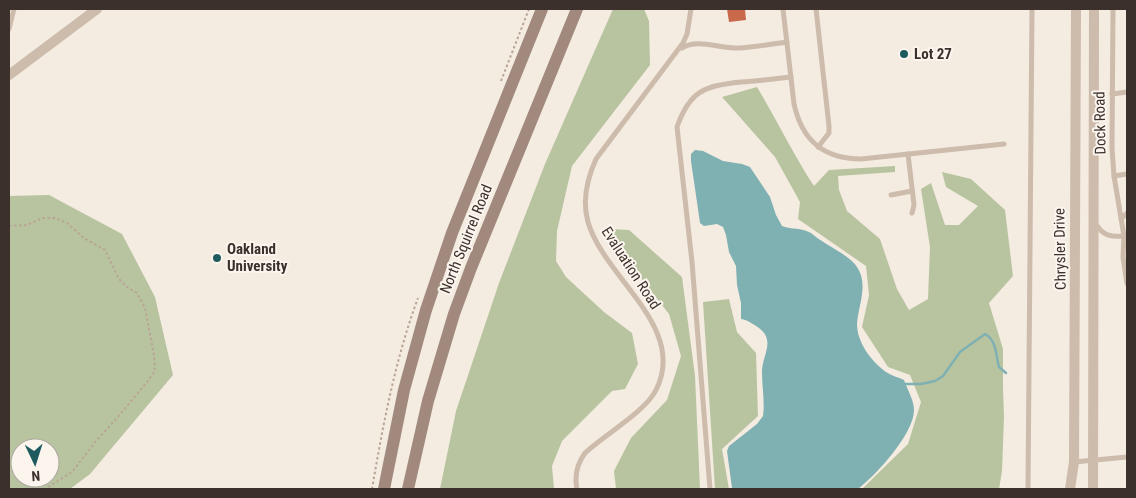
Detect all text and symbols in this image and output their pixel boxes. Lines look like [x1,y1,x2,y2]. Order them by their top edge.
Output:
place label: Lot 27 [914,45,952,63]
marker: Lot 27 [898,48,910,60]
street label: Dock Road [1090,91,1110,155]
street label: North Squirrel Road [436,182,496,296]
street label: Chrysler Drive [1050,208,1070,290]
street label: Evaluation Road [598,223,664,313]
place label: Oakland University [227,240,288,275]
marker: Oakland University [211,252,223,264]
north arrow [10,438,60,488]
text: N [31,468,41,484]

